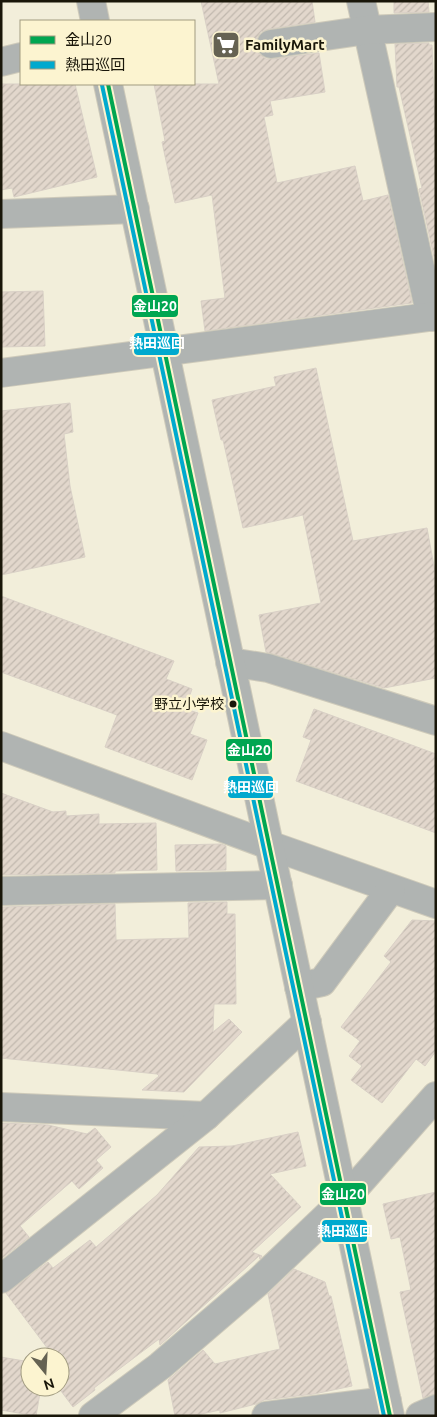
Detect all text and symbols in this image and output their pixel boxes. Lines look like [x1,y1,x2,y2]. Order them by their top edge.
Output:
legend [20,20,195,85]
supermarket icon: FamilyMart [211,30,241,60]
text: 金山20 [65,31,112,48]
place label: FamilyMart [245,36,325,53]
text: 熱田巡回 [65,56,125,73]
line badge: 金山20 [131,294,179,318]
text: 金山20 [133,298,177,314]
line badge: 熱田巡回 [133,332,180,356]
text: 熱田巡回 [129,335,185,351]
place label: 野立小学校 [154,696,224,712]
marker: 野立小学校 [228,699,238,709]
line badge: 金山20 [225,738,273,762]
text: 金山20 [227,742,271,758]
line badge: 熱田巡回 [227,775,274,799]
text: 熱田巡回 [223,779,279,795]
line badge: 金山20 [319,1182,367,1206]
text: 金山20 [321,1186,365,1202]
line badge: 熱田巡回 [321,1219,368,1243]
text: 熱田巡回 [317,1223,373,1239]
north arrow [20,1347,70,1397]
text: N [42,1375,56,1394]

